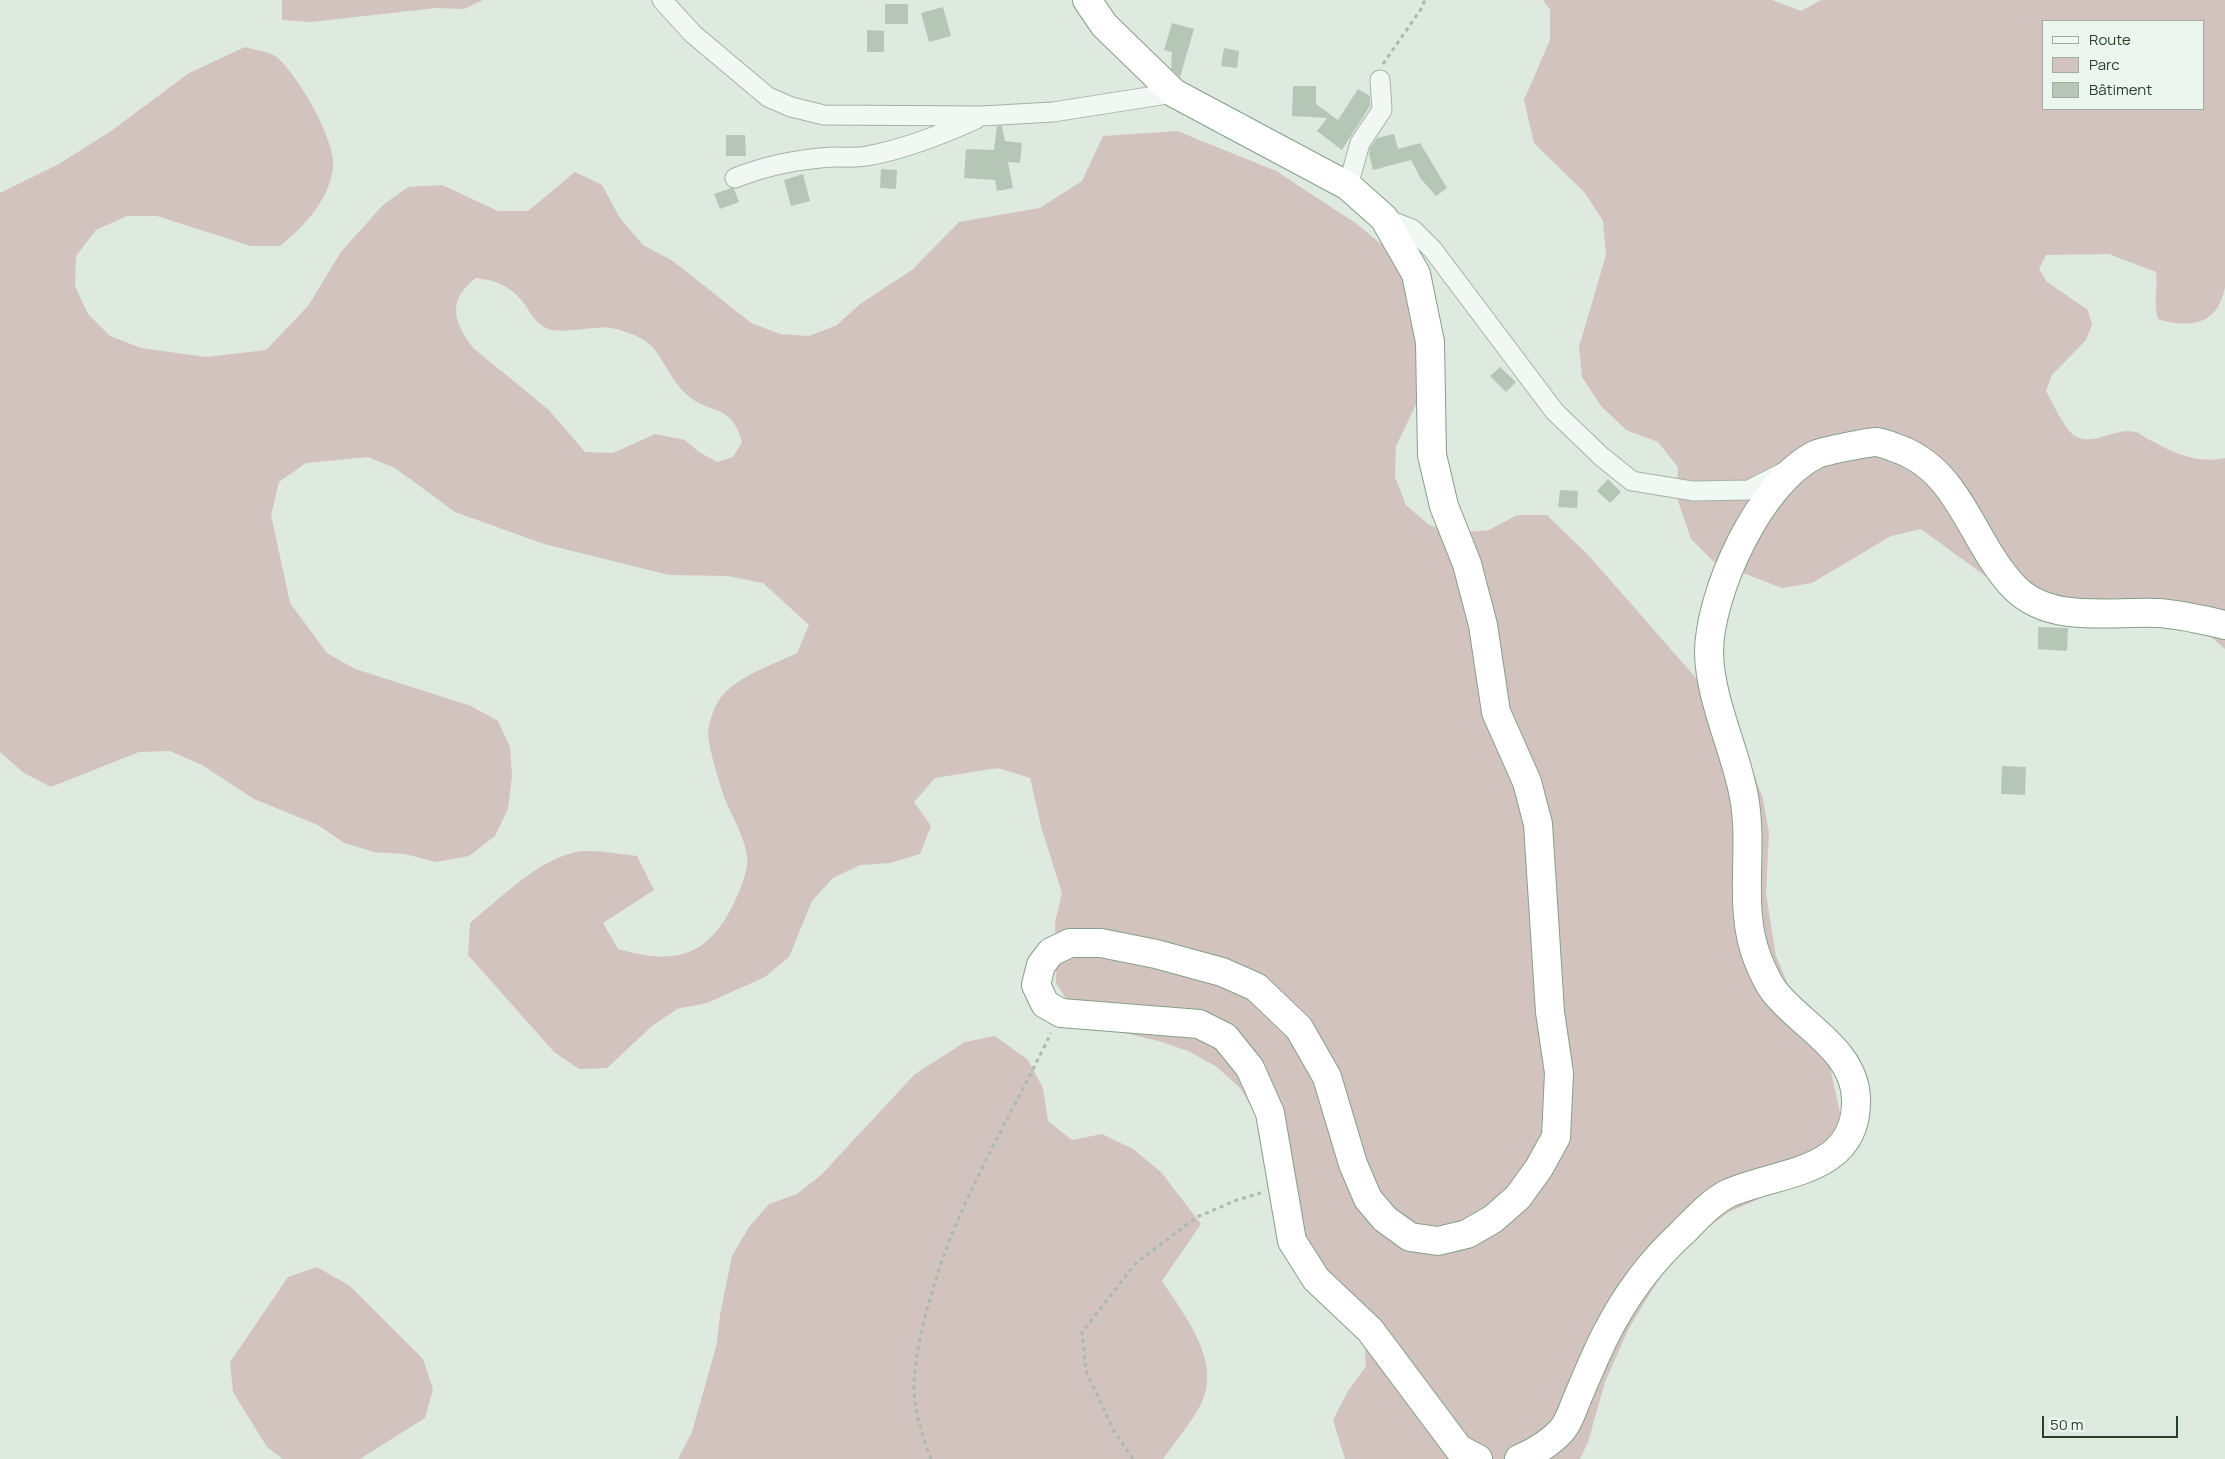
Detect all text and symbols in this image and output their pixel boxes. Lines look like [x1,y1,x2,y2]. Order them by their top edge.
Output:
legend [2042,20,2205,110]
text: Route [2089,29,2131,50]
text: Parc [2089,54,2120,75]
text: Bâtiment [2089,79,2152,100]
scale bar [2045,1406,2181,1438]
text: 50 m [2050,1414,2084,1435]

